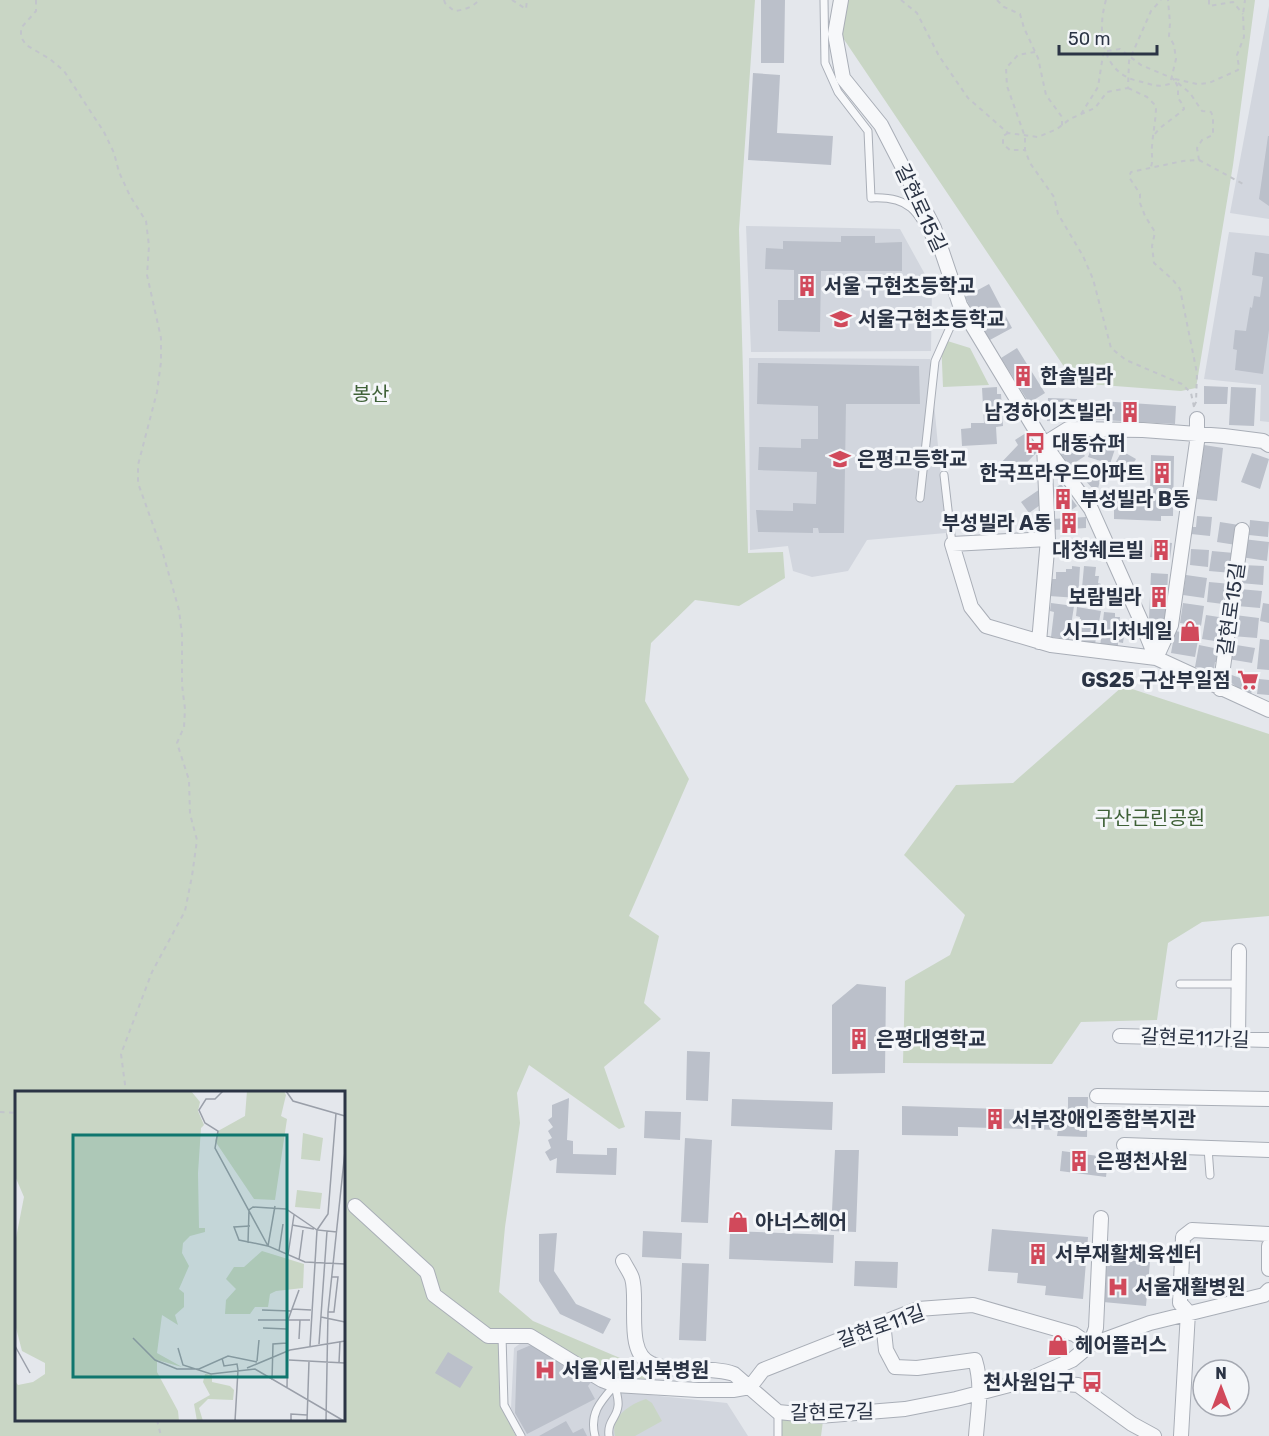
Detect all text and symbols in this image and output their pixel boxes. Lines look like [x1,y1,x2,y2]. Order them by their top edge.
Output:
scale bar [1059,18,1156,56]
text: 50 m [1068,28,1111,50]
street label: 갈현로15길 [890,160,952,256]
building icon: 서울 구현초등학교 [795,274,819,298]
place label: 서울 구현초등학교 [824,274,975,298]
school or university icon: 서울구현초등학교 [829,307,853,331]
place label: 서울구현초등학교 [858,307,1005,331]
building icon: 한솔빌라 [1011,364,1035,388]
place label: 한솔빌라 [1040,364,1114,388]
park label: 봉산 [353,382,389,406]
place label: 남경하이츠빌라 [984,400,1113,424]
building icon: 남경하이츠빌라 [1118,400,1142,424]
bus stop icon: 대동슈퍼 [1023,431,1047,455]
place label: 대동슈퍼 [1052,431,1126,455]
school or university icon: 은평고등학교 [828,447,852,471]
place label: 은평고등학교 [857,447,967,471]
place label: 한국프라우드아파트 [979,461,1145,485]
building icon: 한국프라우드아파트 [1150,461,1174,485]
building icon: 부성빌라 B동 [1051,487,1075,511]
place label: 부성빌라 B동 [1080,487,1190,511]
place label: 부성빌라 A동 [941,511,1052,535]
building icon: 부성빌라 A동 [1057,511,1081,535]
place label: 대청쉐르빌 [1052,538,1144,562]
building icon: 대청쉐르빌 [1149,538,1173,562]
street label: 갈현로15길 [1213,561,1249,657]
place label: 보람빌라 [1068,585,1142,609]
building icon: 보람빌라 [1147,585,1171,609]
place label: 시그니처네일 [1063,619,1173,643]
shop icon: 시그니처네일 [1178,619,1202,643]
place label: GS25 구산부일점 [1081,668,1231,692]
supermarket icon: GS25 구산부일점 [1236,668,1260,692]
park label: 구산근린공원 [1095,806,1205,830]
street label: 갈현로11가길 [1140,1024,1250,1052]
building icon: 은평대영학교 [847,1027,871,1051]
place label: 은평대영학교 [876,1027,986,1051]
inset map [15,1091,345,1421]
building icon: 서부장애인종합복지관 [983,1107,1007,1131]
place label: 서부장애인종합복지관 [1012,1107,1197,1131]
building icon: 은평천사원 [1067,1149,1091,1173]
place label: 은평천사원 [1096,1149,1188,1173]
shop icon: 아너스헤어 [726,1210,750,1234]
place label: 아너스헤어 [755,1210,847,1234]
building icon: 서부재활체육센터 [1026,1242,1050,1266]
place label: 서부재활체육센터 [1055,1242,1202,1266]
hospital icon: 서울재활병원 [1106,1275,1130,1299]
place label: 서울재활병원 [1135,1275,1245,1299]
street label: 갈현로11길 [834,1300,928,1352]
shop icon: 헤어플러스 [1046,1333,1070,1357]
place label: 헤어플러스 [1075,1333,1167,1357]
hospital icon: 서울시립서북병원 [533,1358,557,1382]
place label: 서울시립서북병원 [562,1358,709,1382]
north arrow [1191,1358,1251,1418]
text: N [1215,1364,1227,1383]
place label: 천사원입구 [983,1370,1075,1394]
bus stop icon: 천사원입구 [1080,1370,1104,1394]
street label: 갈현로7길 [790,1399,874,1425]

